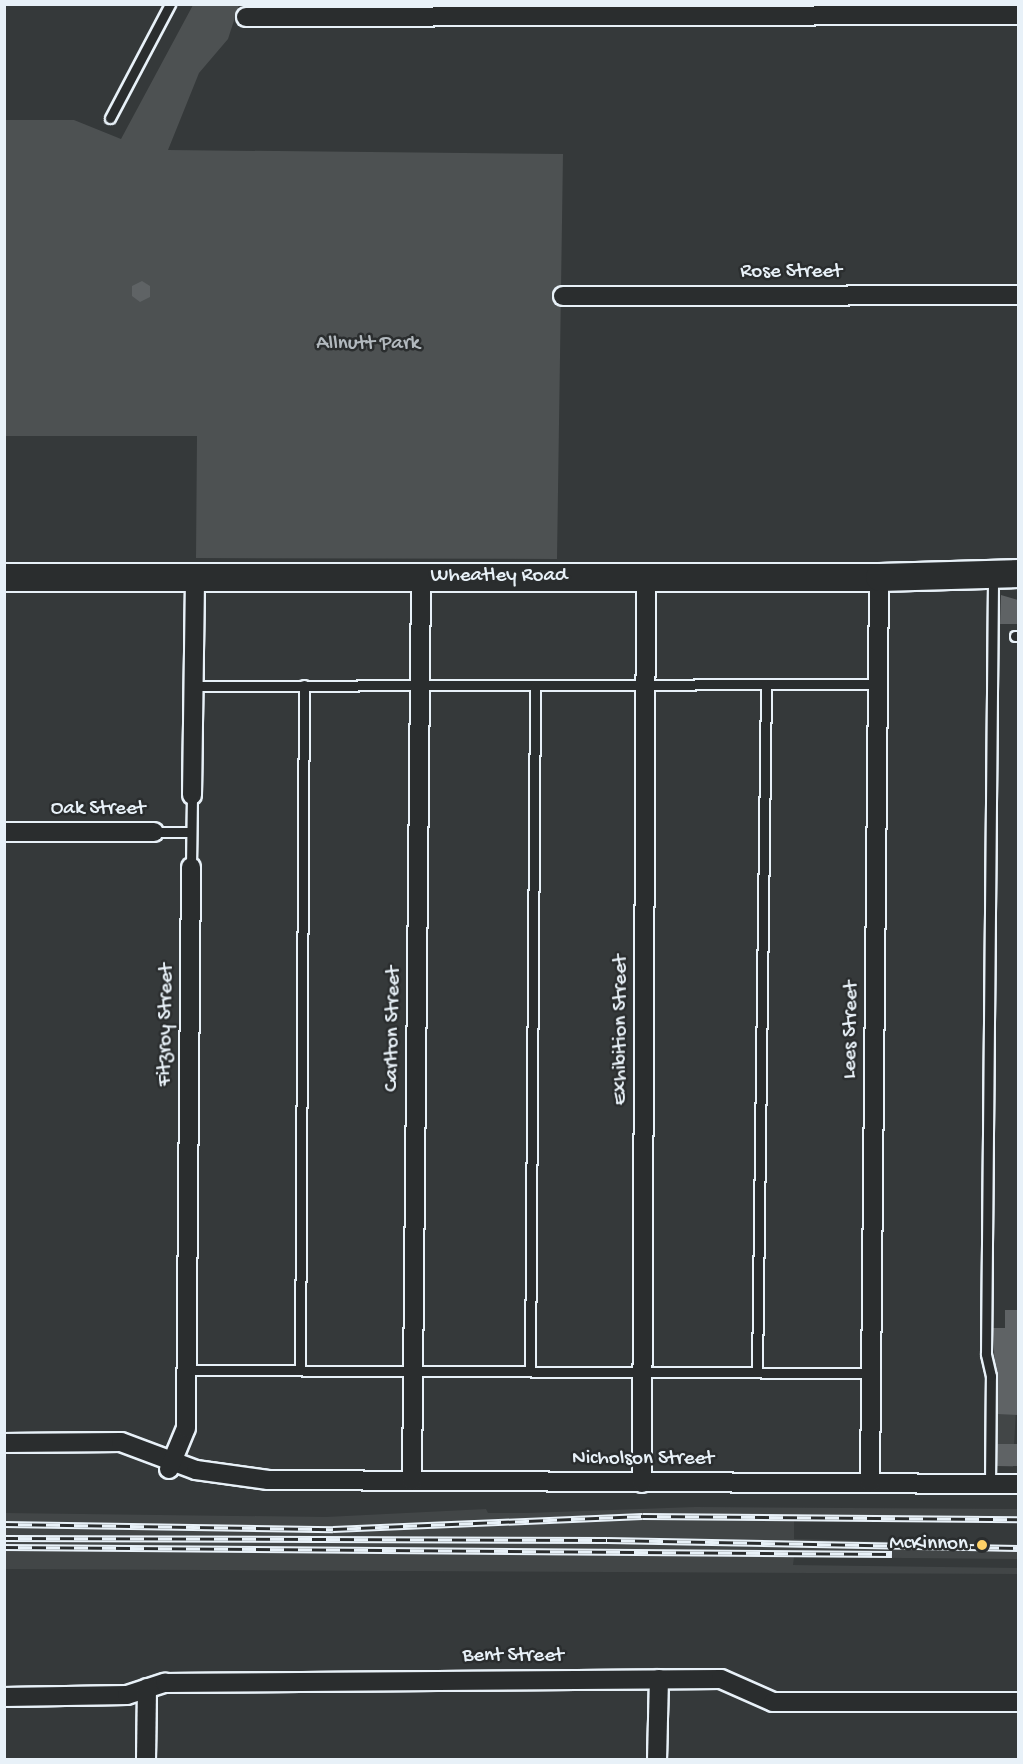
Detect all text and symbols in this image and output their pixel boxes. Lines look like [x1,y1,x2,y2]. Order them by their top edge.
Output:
street label: Rose Street [740,260,842,286]
park label: Allnutt Park [316,332,420,358]
street label: Wheatley Road [431,564,567,590]
street label: Oak Street [51,797,145,823]
street label: Exhibition Street [609,955,635,1105]
street label: Fitzroy Street [153,963,181,1087]
street label: Carlton Street [380,966,408,1092]
street label: Lees Street [839,981,865,1079]
street label: Nicholson Street [572,1447,714,1473]
place label: McKinnon [889,1532,968,1558]
marker: McKinnon [973,1536,991,1554]
street label: Bent Street [462,1644,564,1670]

